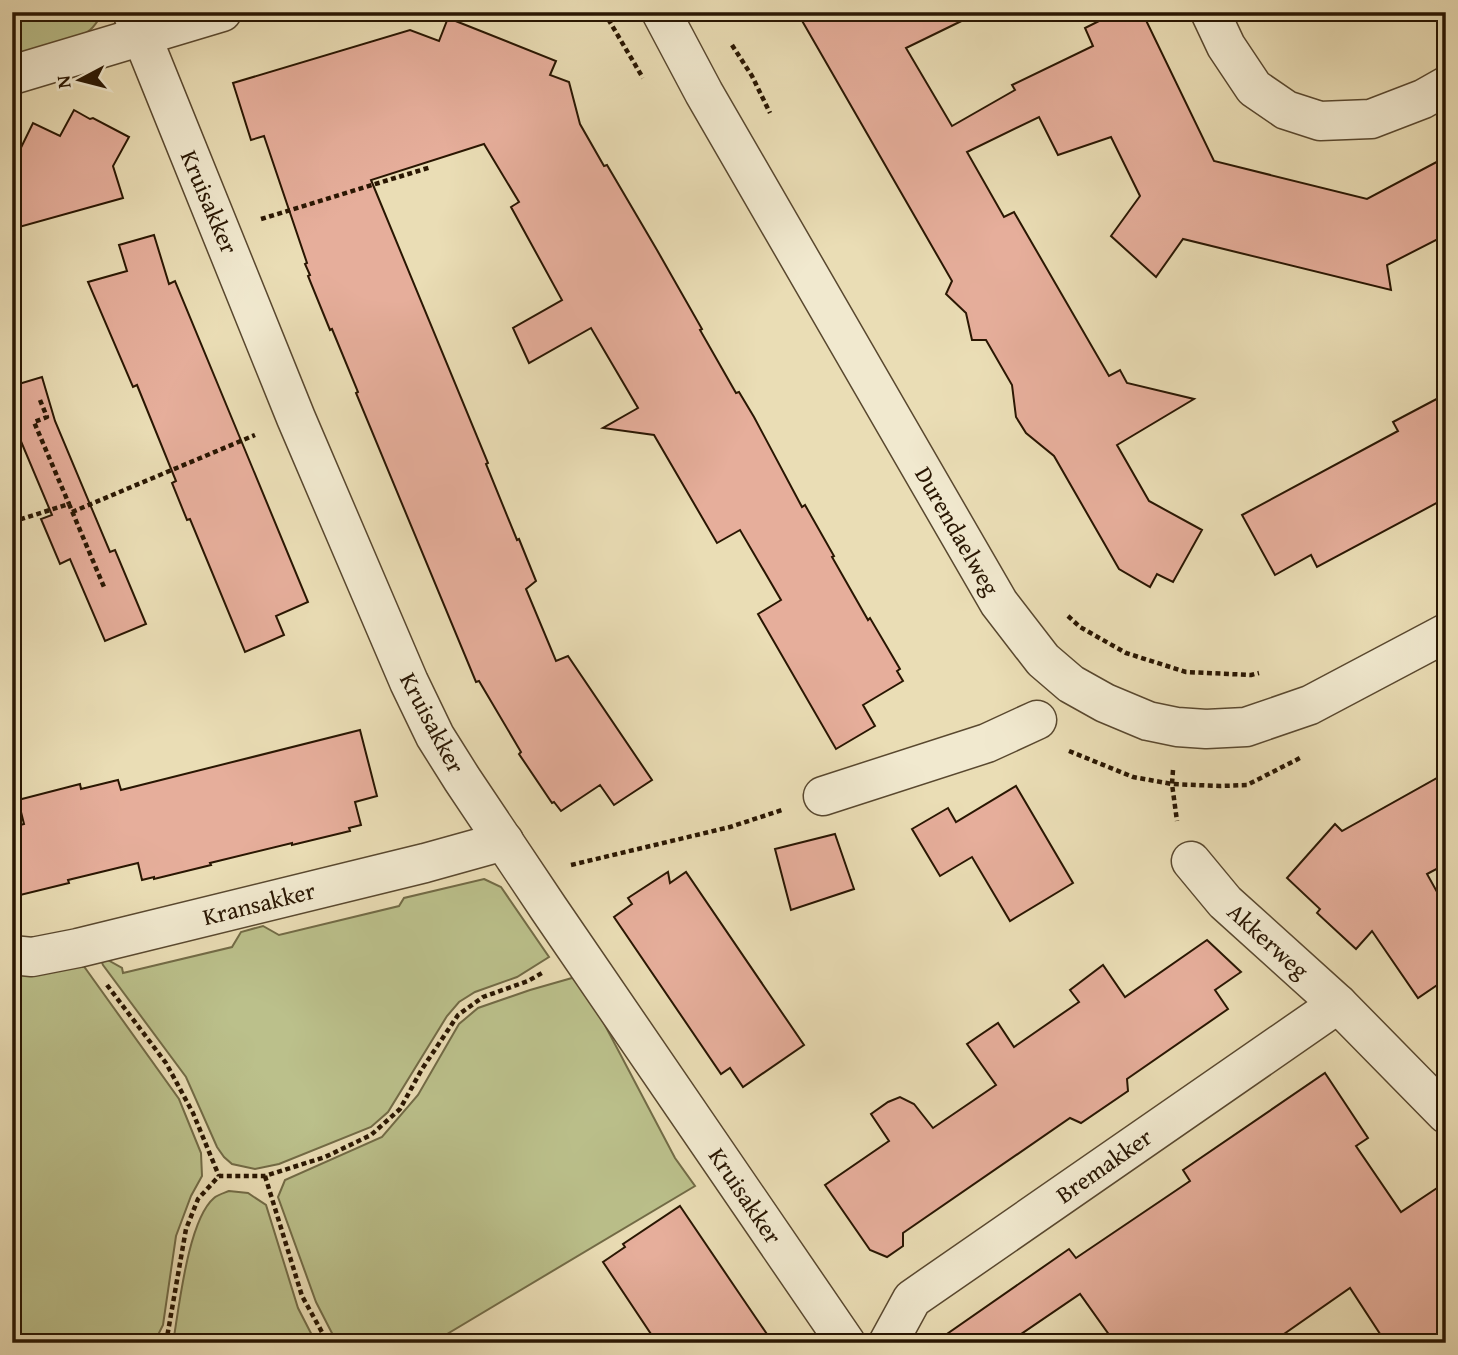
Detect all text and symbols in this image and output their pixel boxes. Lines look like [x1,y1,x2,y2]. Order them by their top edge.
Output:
north arrow [46,46,116,116]
text: N [48,74,78,90]
street label: Kruisakker [172,144,247,259]
street label: Durendaelweg [906,460,1009,602]
street label: Kruisakker [391,666,474,780]
street label: Kransakker [199,873,319,934]
street label: Akkerweg [1220,894,1317,987]
street label: Bremakker [1048,1120,1159,1212]
street label: Kruisakker [700,1140,791,1251]

